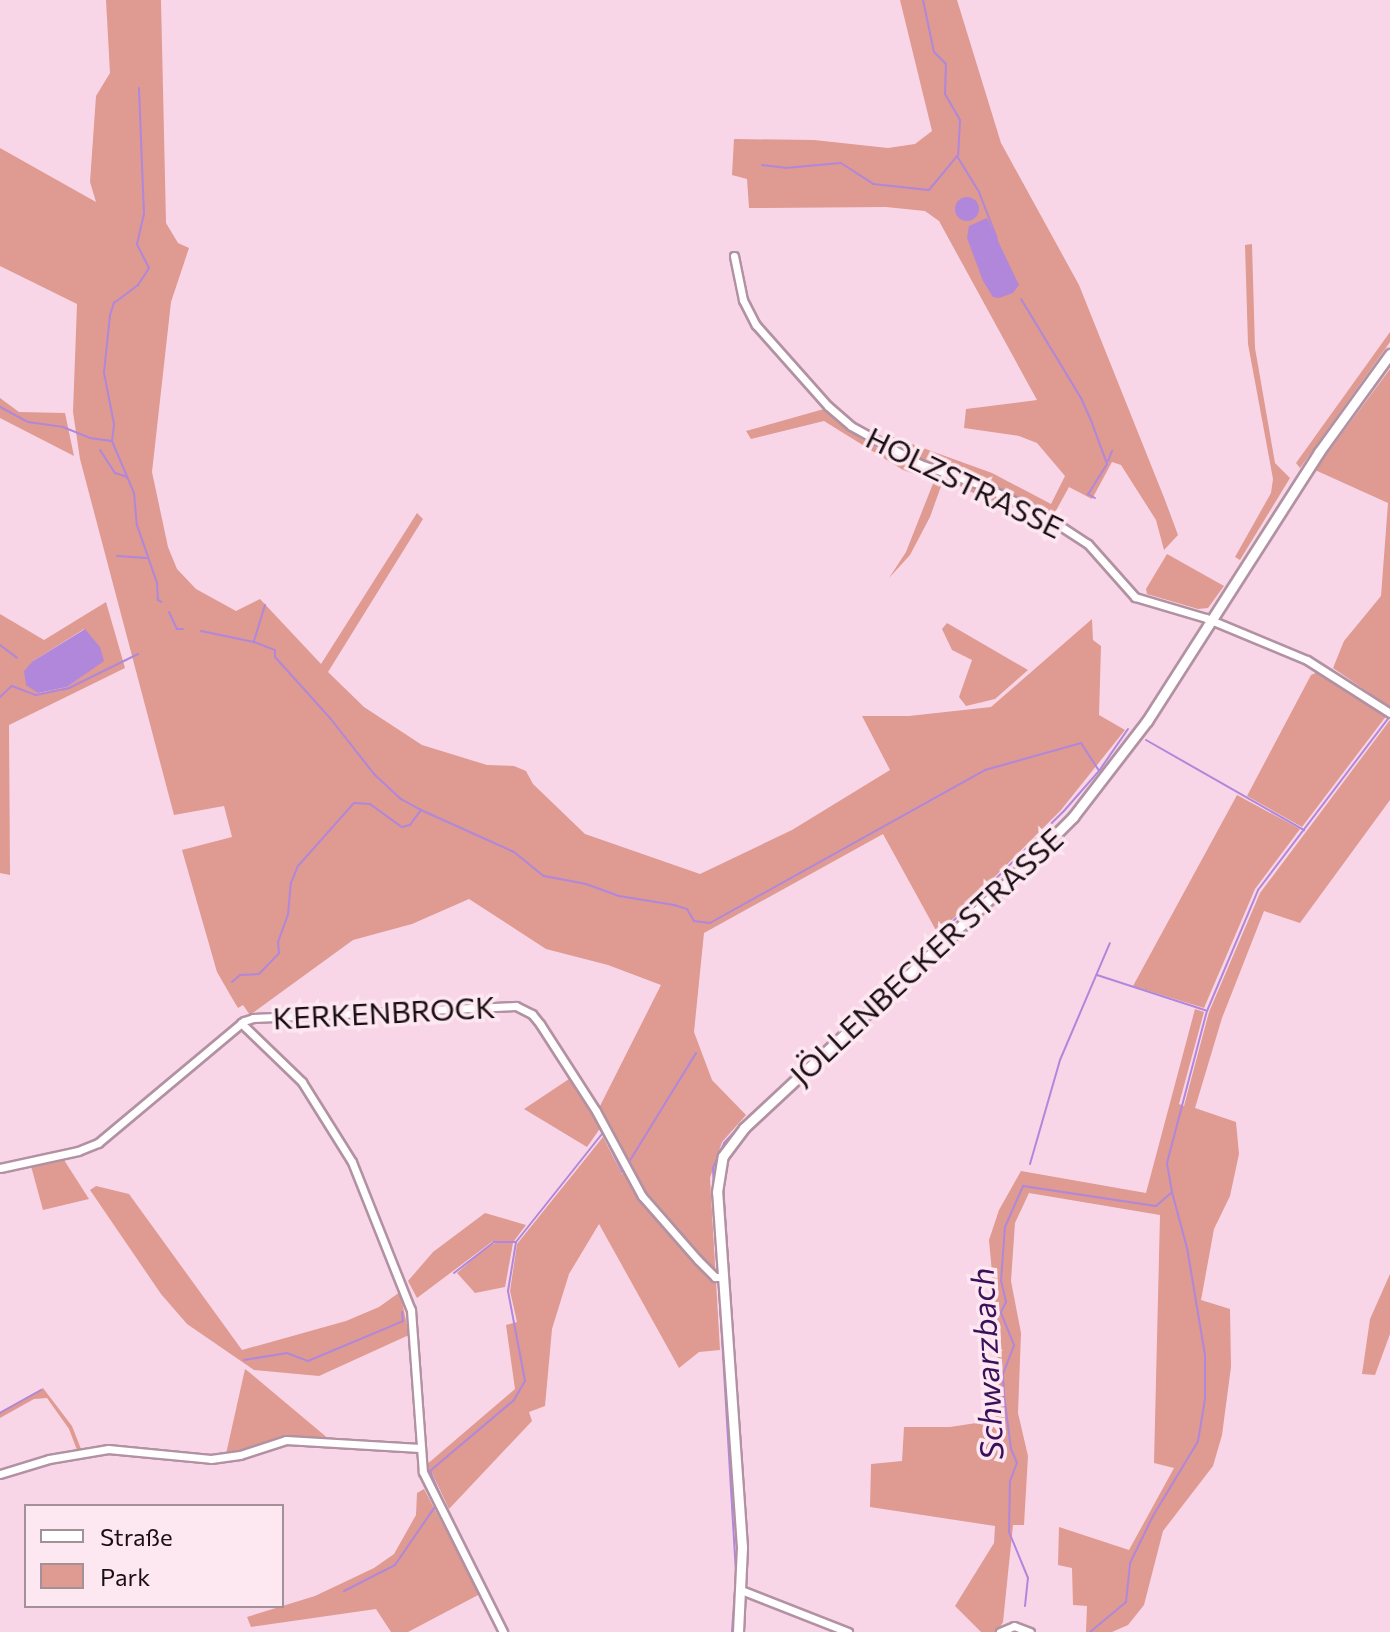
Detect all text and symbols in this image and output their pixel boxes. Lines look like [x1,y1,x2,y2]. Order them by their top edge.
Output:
street label: HOLZSTRASSE [861,419,1069,545]
street label: JÖLLENBECKER STRASSE [782,820,1070,1092]
street label: KERKENBROCK [272,988,496,1036]
water label: Schwarzbach [962,1267,1010,1461]
legend [24,1504,284,1608]
text: Straße [100,1522,173,1551]
text: Park [100,1562,150,1591]

